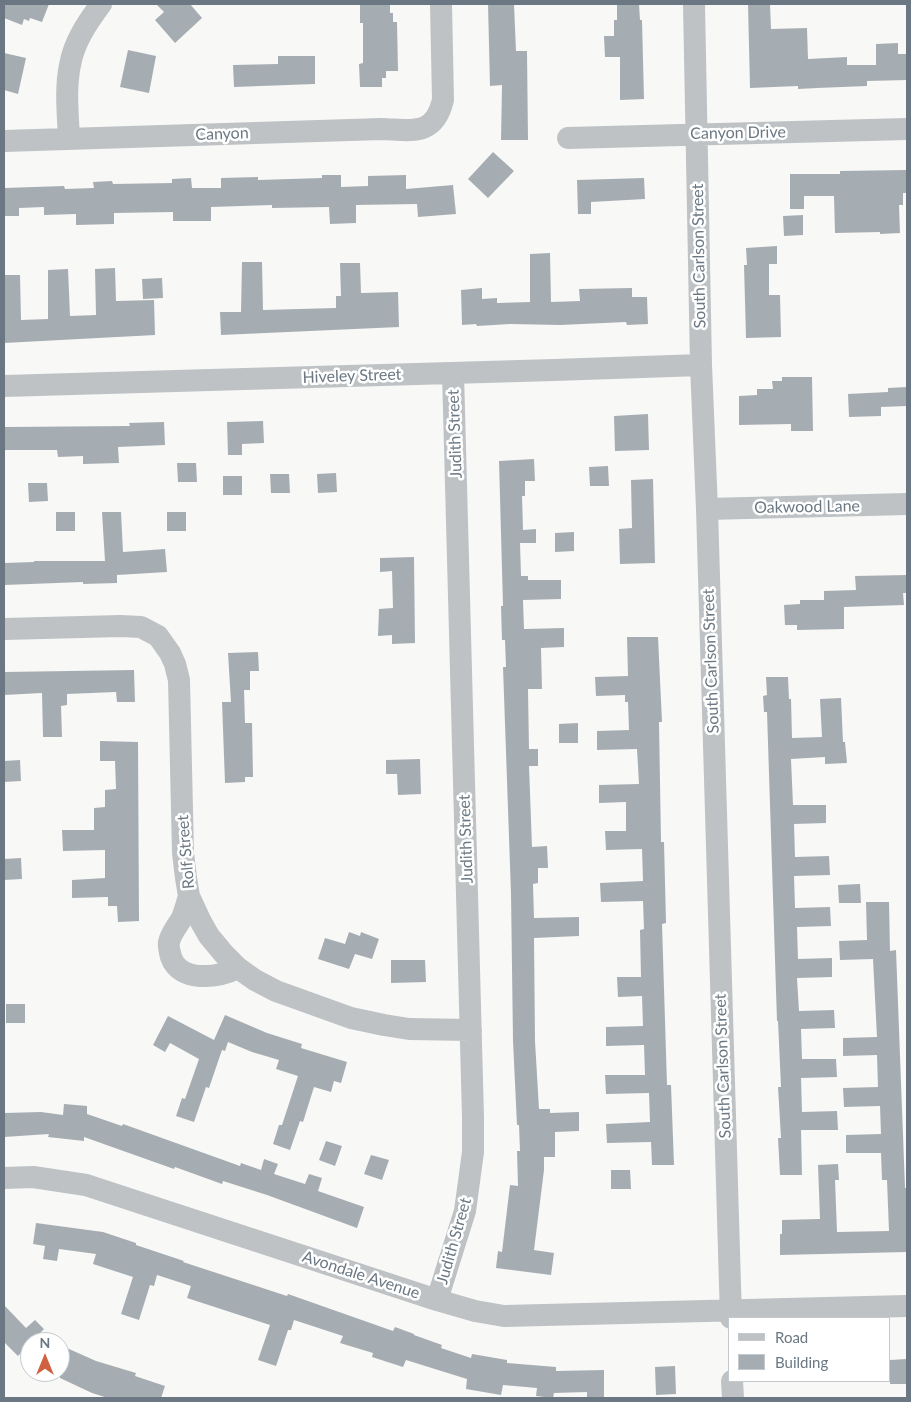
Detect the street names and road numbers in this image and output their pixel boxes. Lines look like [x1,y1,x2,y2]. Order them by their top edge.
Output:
street label: Canyon [195,123,249,145]
street label: Canyon Drive [690,123,786,143]
street label: South Carlson Street [688,183,710,329]
street label: Hiveley Street [302,365,402,387]
street label: Judith Street [444,389,466,479]
street label: Oakwood Lane [754,496,860,518]
street label: South Carlson Street [699,588,723,734]
street label: Judith Street [455,794,477,884]
street label: Rolf Street [173,814,199,890]
street label: South Carlson Street [711,993,735,1139]
street label: Judith Street [432,1196,476,1286]
street label: Avondale Avenue [300,1247,422,1303]

